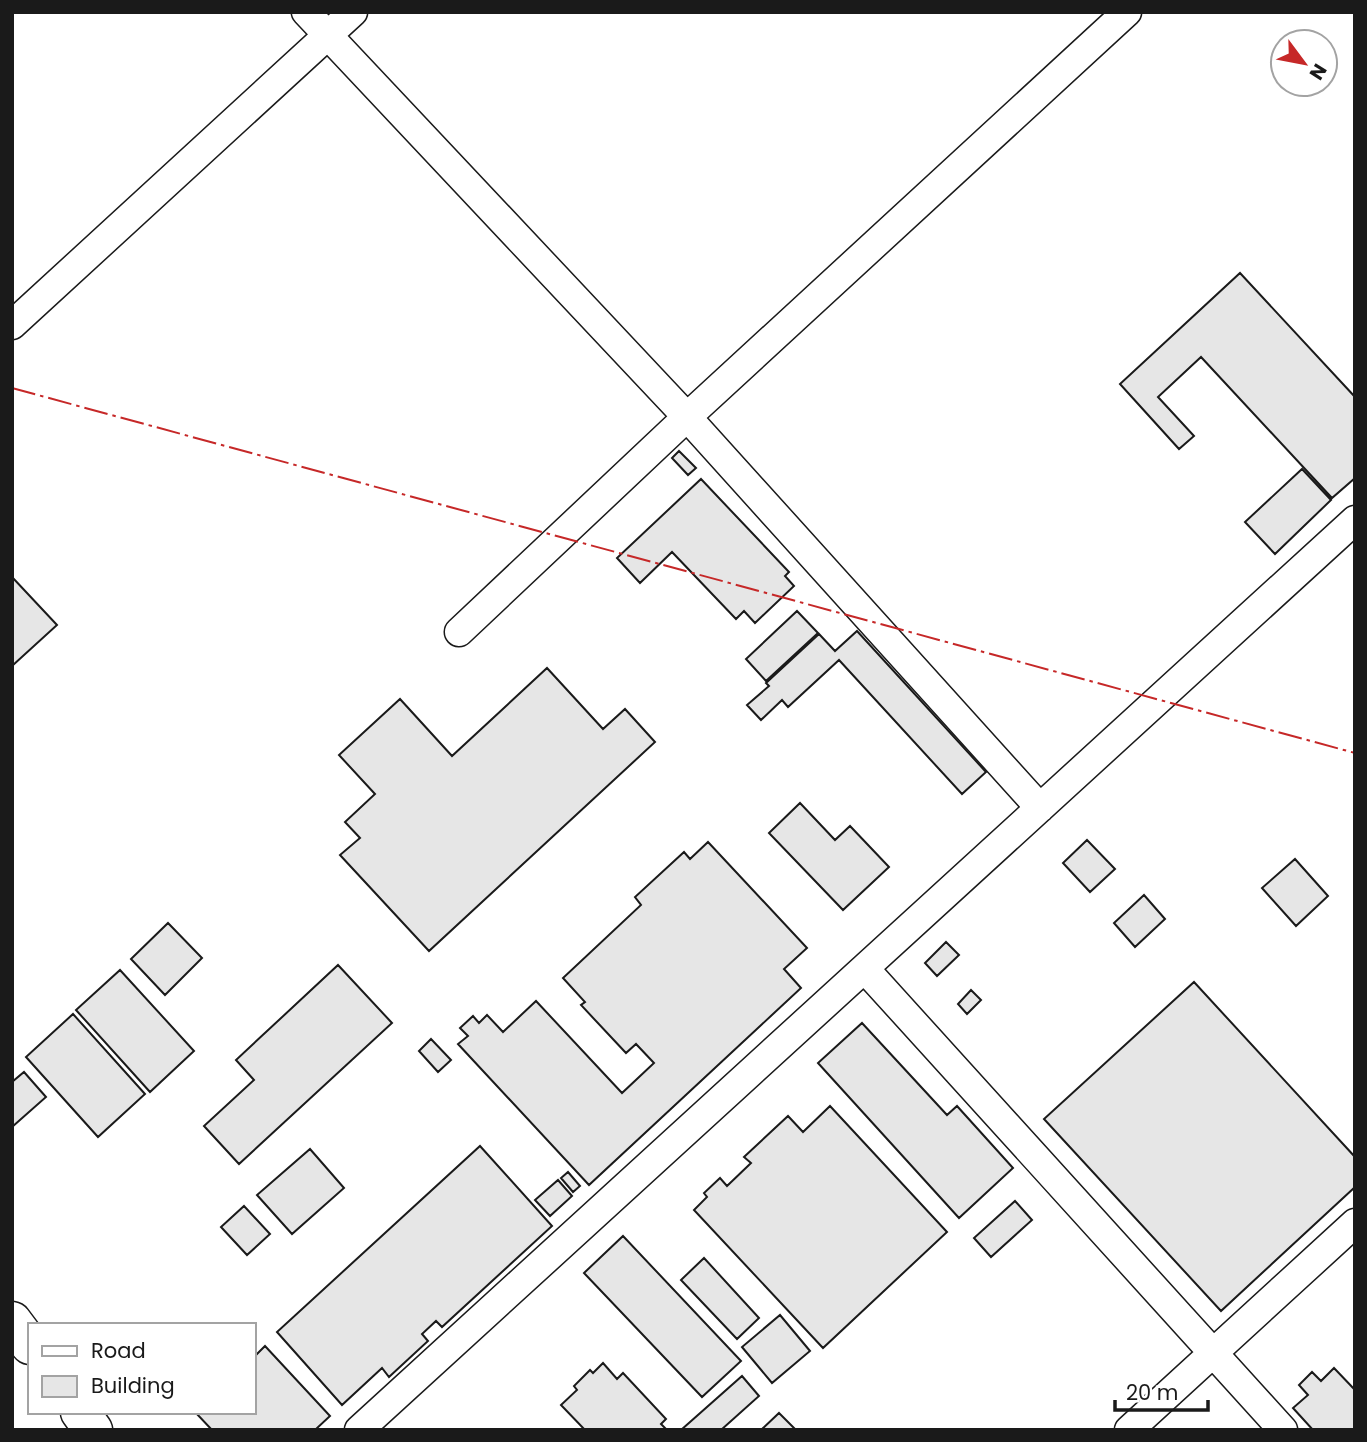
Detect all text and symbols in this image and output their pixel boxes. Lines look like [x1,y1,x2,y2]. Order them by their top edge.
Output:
north arrow [1269,28,1339,98]
text: N [1303,59,1333,85]
legend [28,1323,256,1414]
text: Road [91,1336,146,1365]
scale bar [1115,1368,1208,1412]
text: Building [91,1371,175,1400]
text: 20 m [1126,1378,1179,1407]

